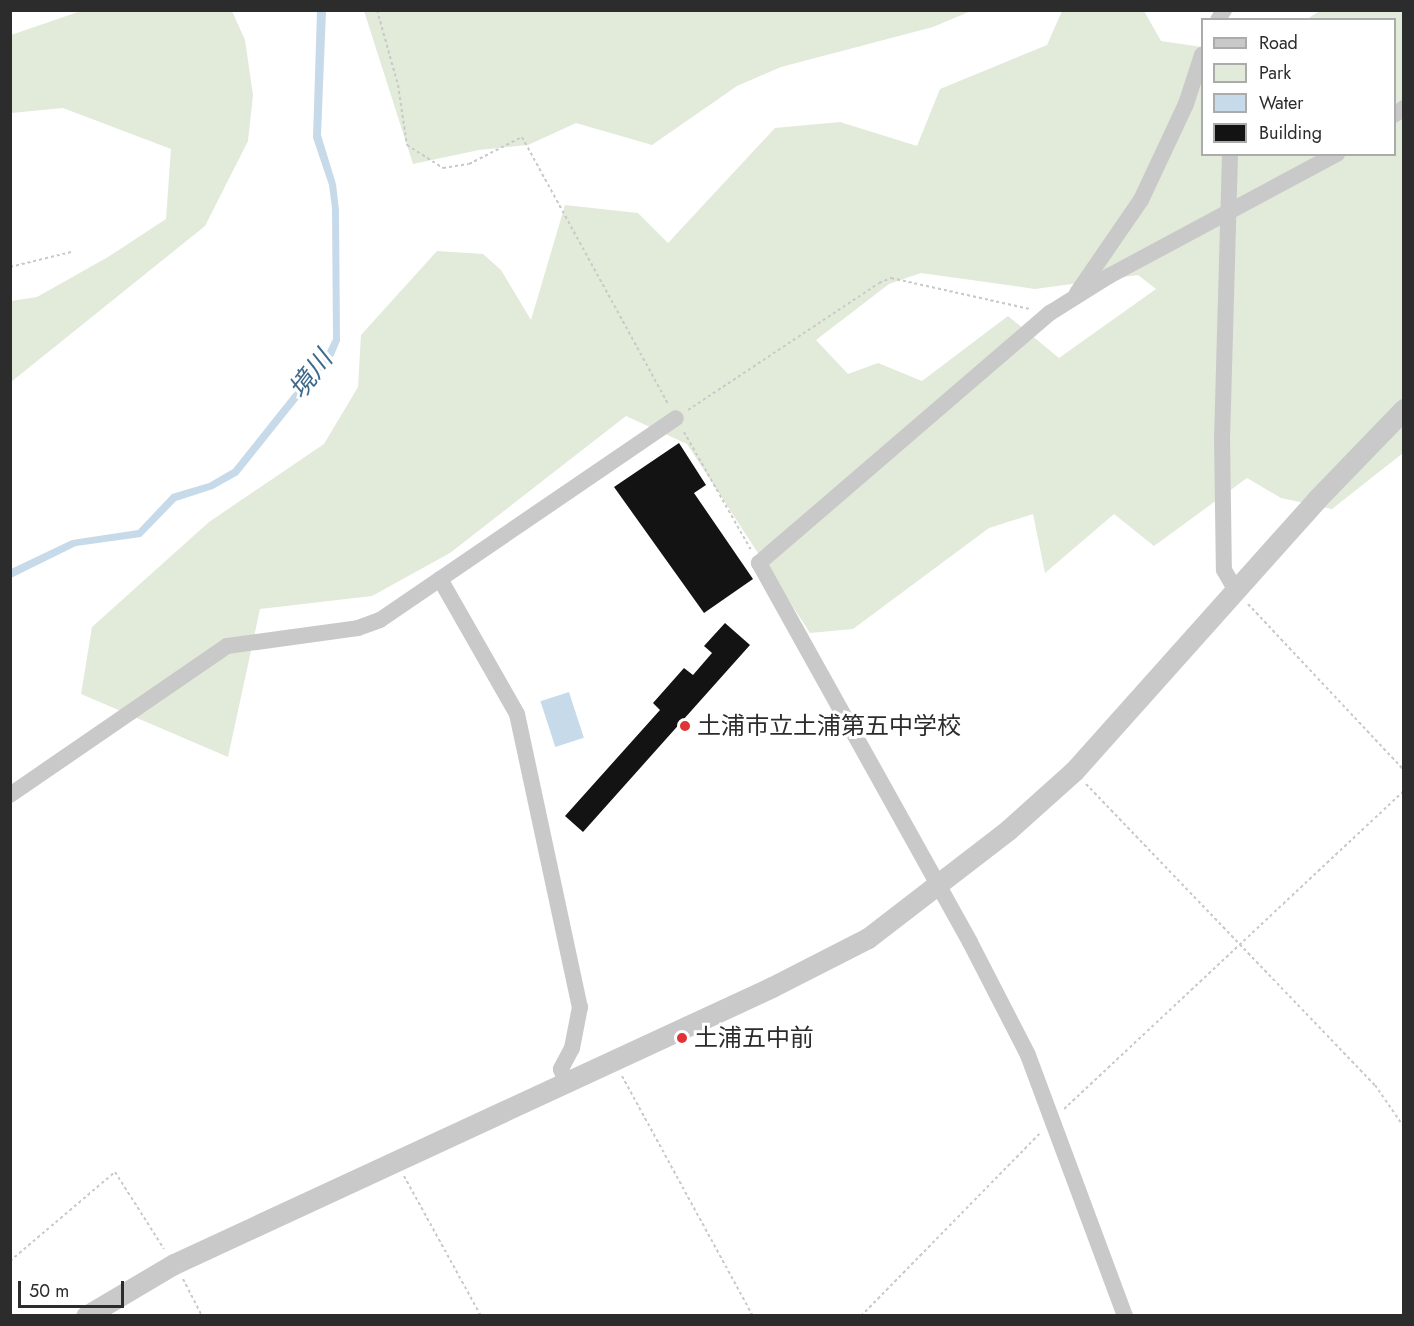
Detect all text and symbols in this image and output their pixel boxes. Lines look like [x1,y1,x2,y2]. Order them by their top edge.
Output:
legend [1201,18,1396,156]
text: Road [1259,30,1298,56]
text: Park [1259,60,1291,86]
text: Water [1259,90,1303,116]
text: Building [1259,120,1322,146]
water label: 境川 [283,345,339,405]
place label: 土浦市立土浦第五中学校 [697,712,961,740]
marker: 土浦市立土浦第五中学校 [678,719,692,733]
place label: 土浦五中前 [694,1024,814,1052]
marker: 土浦五中前 [675,1031,689,1045]
scale bar [21,1269,128,1307]
text: 50 m [29,1278,69,1304]

